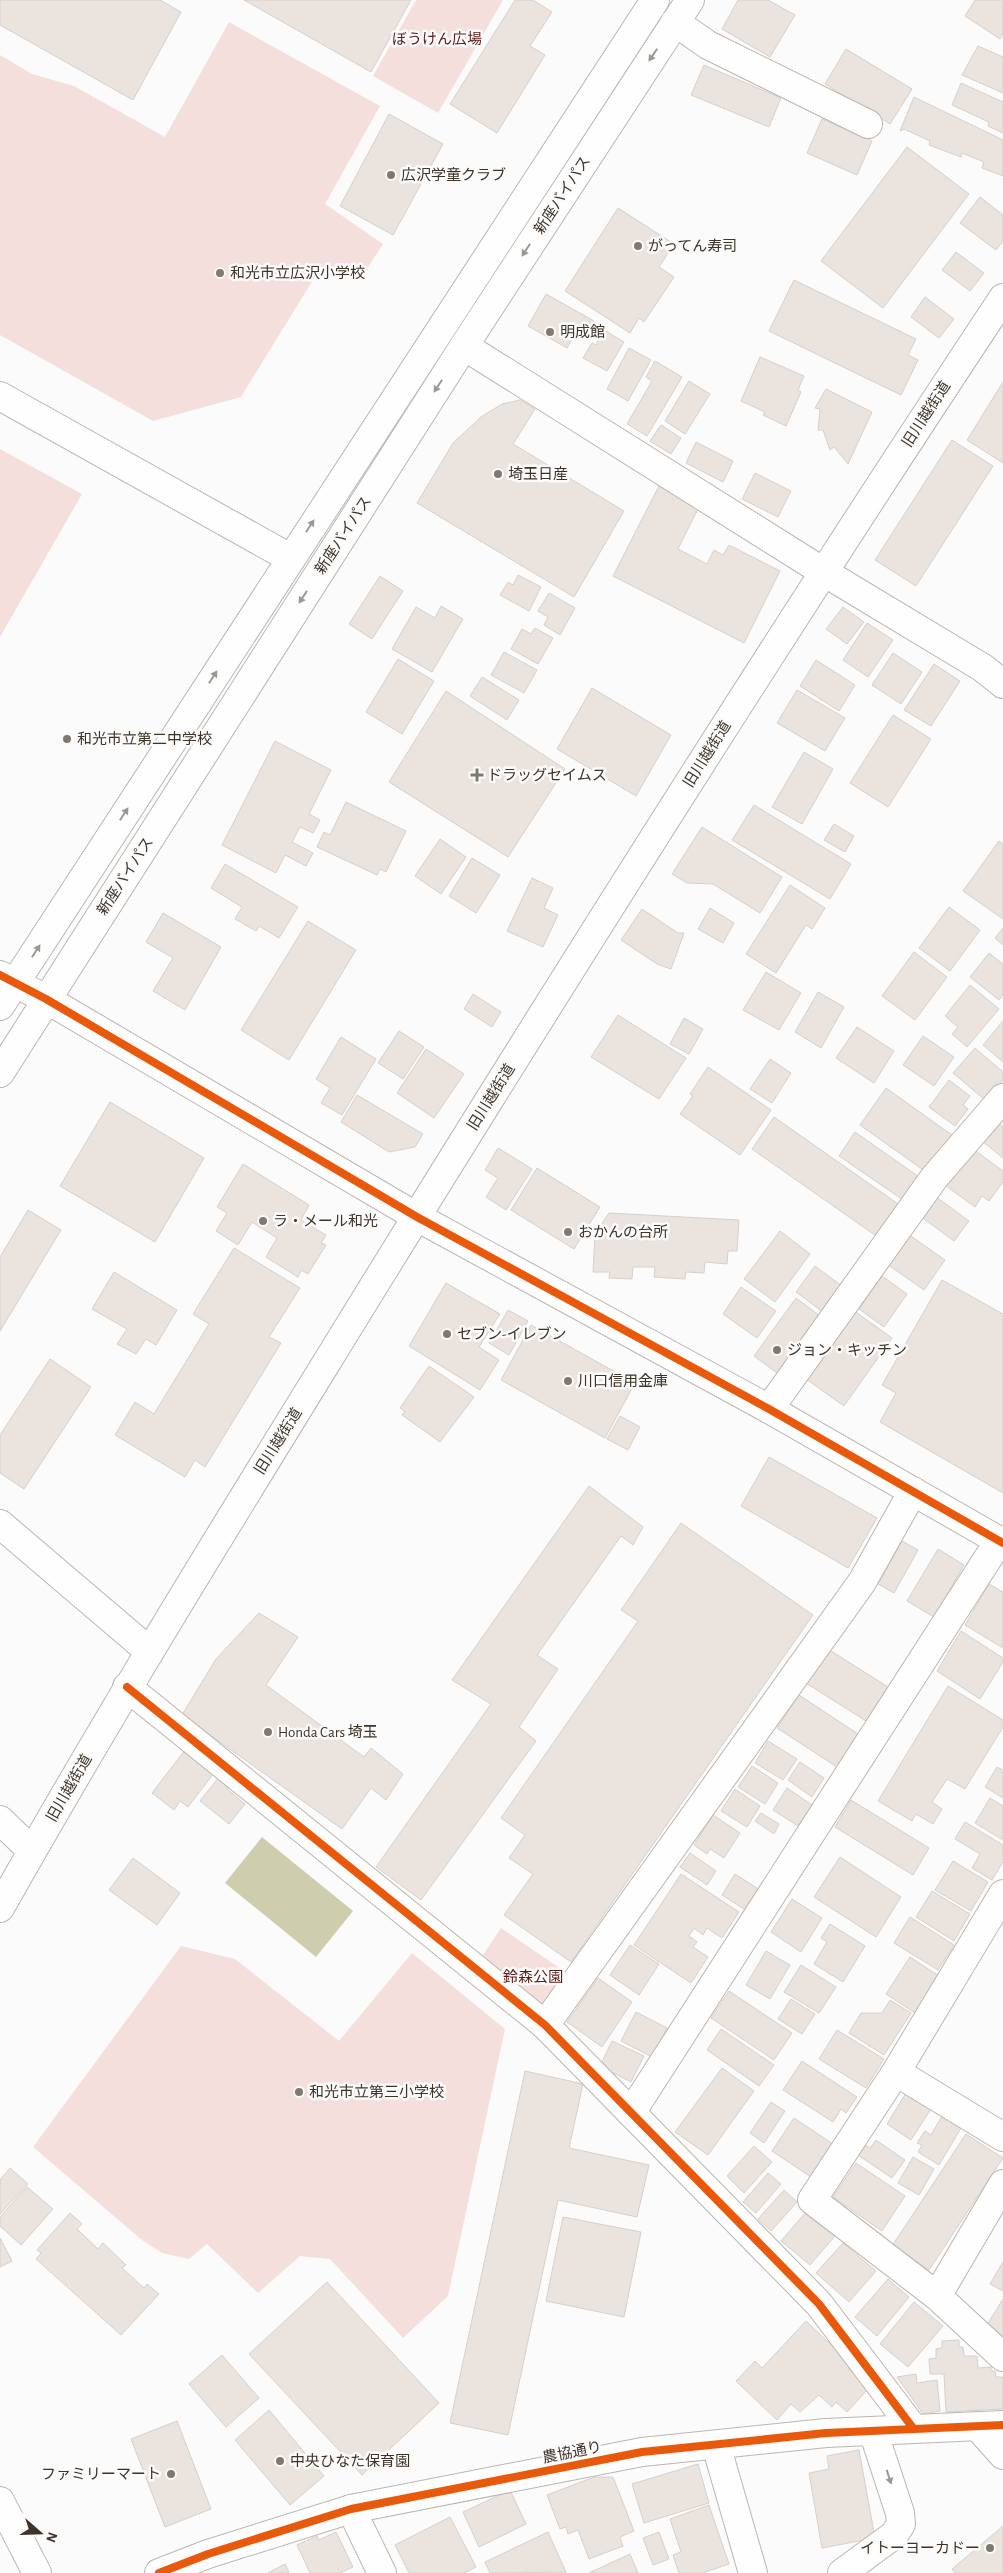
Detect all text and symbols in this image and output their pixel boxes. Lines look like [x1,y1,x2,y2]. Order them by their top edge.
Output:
park label: ぼうけん広場 [392,31,482,47]
one-way arrow [648,48,658,62]
street label: 新座バイパス [531,153,593,237]
place label: 広沢学童クラブ [401,167,506,183]
marker: 広沢学童クラブ [385,169,397,181]
place label: がってん寿司 [648,238,737,254]
marker: がってん寿司 [632,240,644,252]
one-way arrow [521,243,531,256]
place label: 和光市立広沢小学校 [230,265,365,281]
marker: 和光市立広沢小学校 [214,267,226,279]
place label: 明成館 [560,324,605,340]
marker: 明成館 [544,326,556,338]
street label: 旧川越街道 [899,378,953,450]
one-way arrow [433,380,443,393]
place label: 埼玉日産 [508,466,568,482]
marker: 埼玉日産 [492,468,504,480]
street label: 新座バイパス [312,493,374,577]
one-way arrow [305,520,315,533]
one-way arrow [299,590,308,604]
one-way arrow [208,671,217,684]
street label: 旧川越街道 [680,718,734,790]
place label: 和光市立第二中学校 [77,731,212,747]
marker: 和光市立第二中学校 [61,733,73,745]
place label: ドラッグセイムス [487,767,607,783]
marker: ドラッグセイムス [471,769,483,781]
one-way arrow [120,807,129,821]
street label: 新座バイパス [94,834,156,918]
one-way arrow [32,944,41,957]
street label: 旧川越街道 [464,1061,518,1133]
place label: ラ・メール和光 [273,1213,378,1229]
marker: ラ・メール和光 [257,1215,269,1227]
place label: おかんの台所 [578,1224,668,1240]
marker: おかんの台所 [562,1226,574,1238]
place label: セブン-イレブン [457,1326,567,1342]
marker: セブン-イレブン [441,1328,453,1340]
place label: ジョン・キッチン [787,1343,907,1358]
marker: ジョン・キッチン [771,1344,783,1356]
place label: 川口信用金庫 [578,1373,668,1389]
marker: 川口信用金庫 [562,1375,574,1387]
street label: 旧川越街道 [251,1405,305,1477]
place label: Honda Cars 埼玉 [278,1724,378,1740]
marker: Honda Cars 埼玉 [262,1726,274,1738]
street label: 旧川越街道 [43,1752,95,1824]
park label: 鈴森公園 [503,1969,563,1985]
place label: 和光市立第三小学校 [309,2084,444,2100]
marker: 和光市立第三小学校 [293,2086,305,2098]
street label: 農協通り [541,2437,603,2466]
place label: 中央ひなた保育園 [290,2453,410,2469]
marker: 中央ひなた保育園 [274,2455,286,2467]
place label: ファミリーマート [41,2467,161,2482]
marker: ファミリーマート [165,2468,177,2480]
one-way arrow [885,2470,893,2485]
north arrow [15,2508,65,2558]
text: N [43,2530,60,2544]
place label: イトーヨーカドー [860,2541,980,2556]
marker: イトーヨーカドー [984,2542,996,2554]

